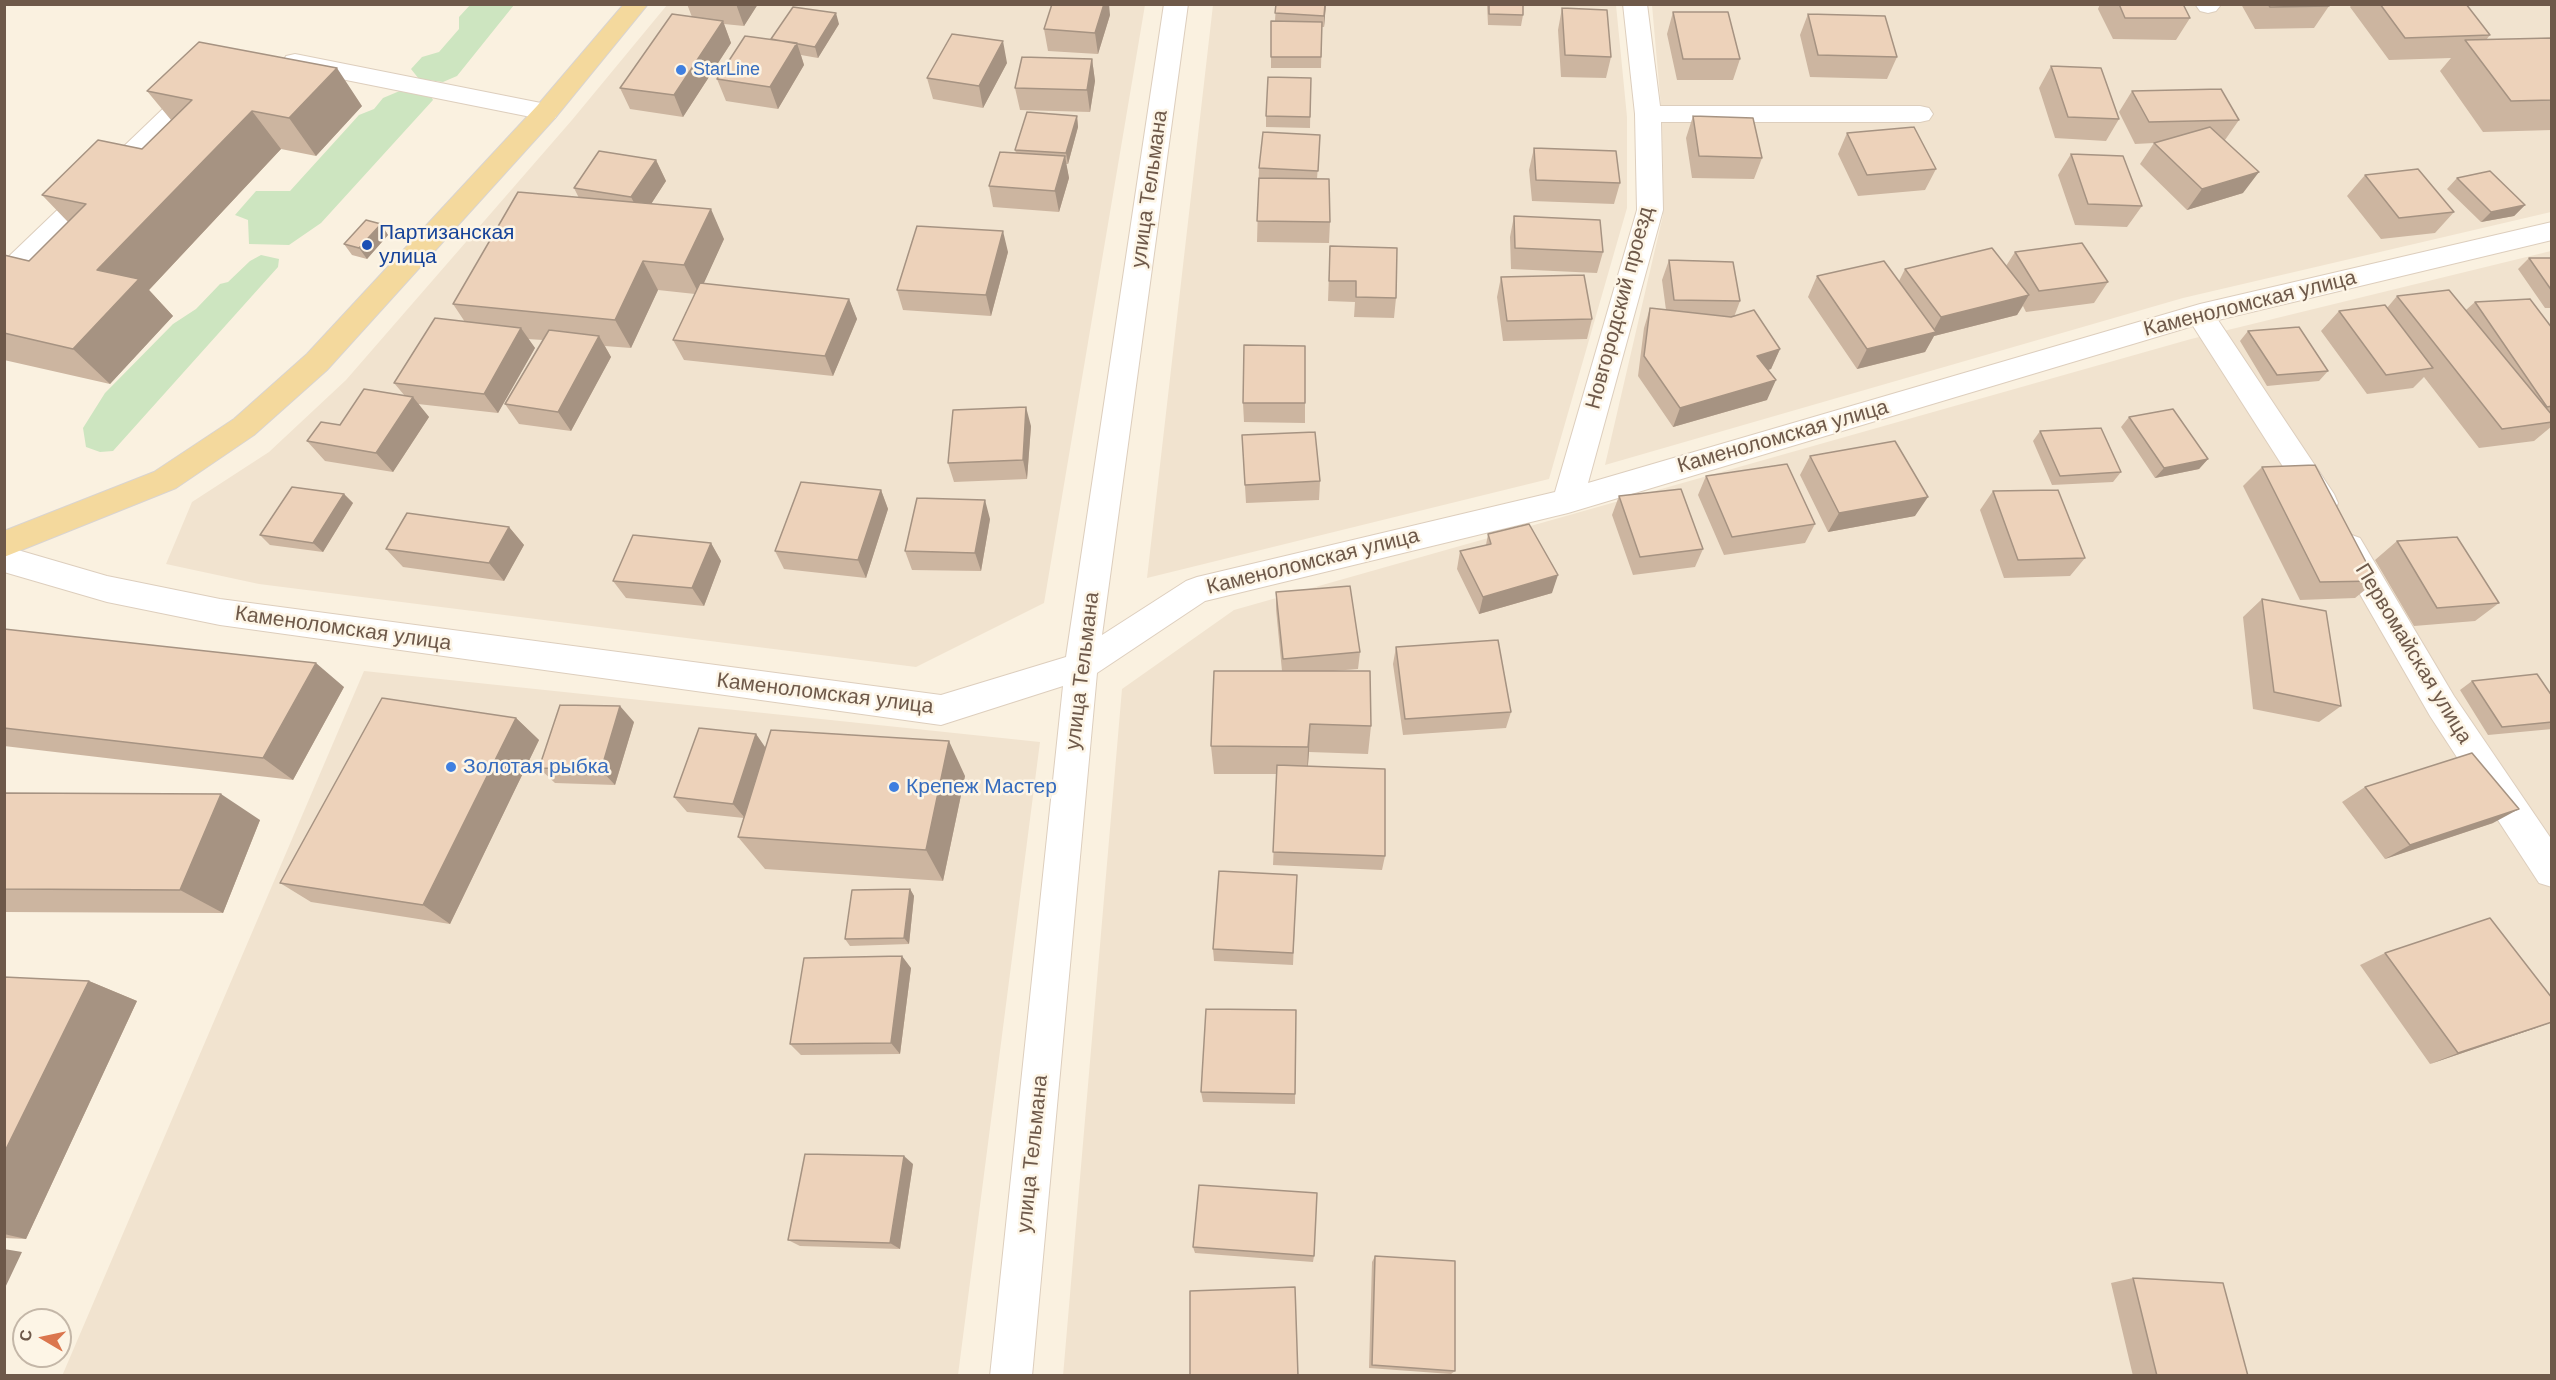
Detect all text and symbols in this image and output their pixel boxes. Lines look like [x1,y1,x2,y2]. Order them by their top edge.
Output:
place label: StarLine [693,59,760,81]
marker: StarLine [674,63,688,77]
street label: улица Тельмана [1126,109,1174,269]
street label: Новгородский проезд [1581,204,1659,412]
place label: Партизанская улица [379,220,514,270]
marker: Партизанская улица [360,238,374,252]
street label: Каменоломская улица [2141,265,2359,343]
street label: Каменоломская улица [1675,395,1891,479]
street label: Каменоломская улица [1204,523,1422,601]
street label: Первомайская улица [2349,559,2477,749]
street label: улица Тельмана [1061,591,1105,751]
street label: Каменоломская улица [233,601,453,657]
street label: Каменоломская улица [715,668,935,720]
place label: Золотая рыбка [463,754,609,780]
marker: Золотая рыбка [444,760,458,774]
place label: Крепеж Мастер [906,774,1057,800]
marker: Крепеж Мастер [887,780,901,794]
street label: улица Тельмана [1012,1074,1054,1234]
north arrow [12,1308,72,1368]
text: С [16,1328,35,1342]

